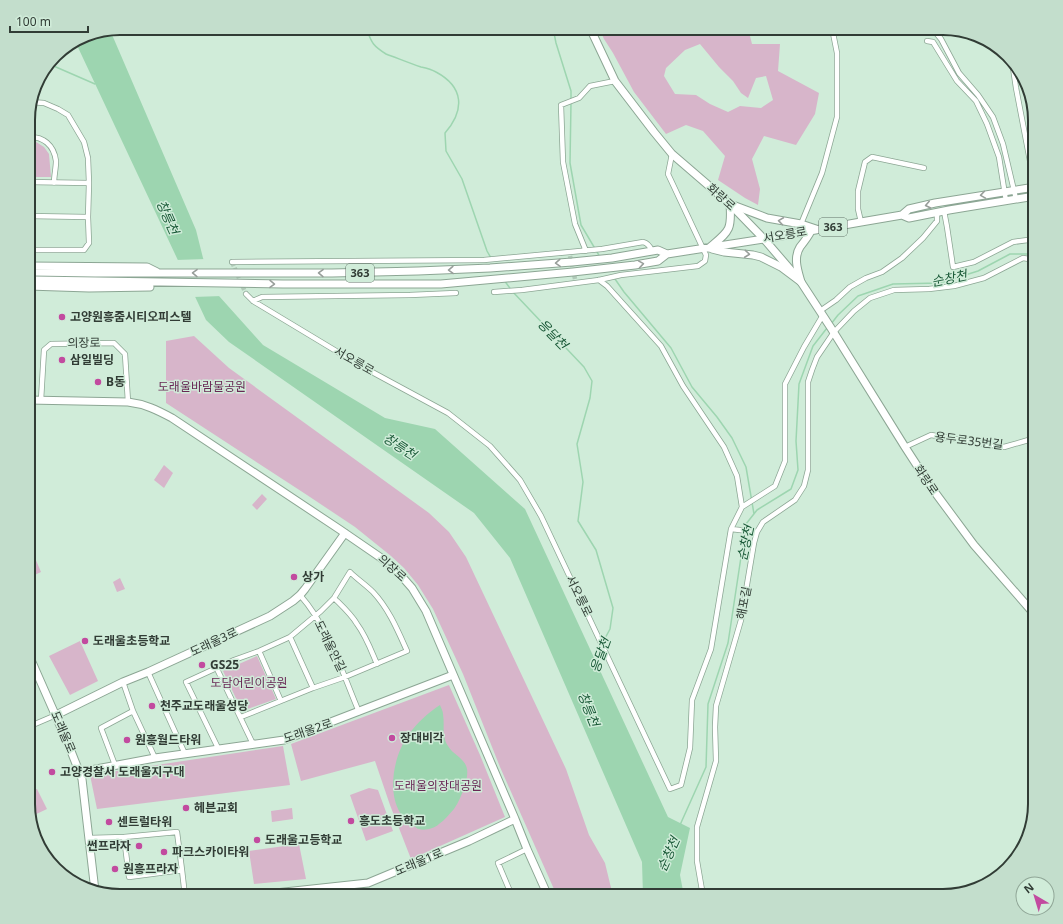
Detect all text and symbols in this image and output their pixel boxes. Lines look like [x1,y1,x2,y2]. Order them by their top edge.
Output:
scale bar [10,8,88,34]
text: 100 m [16,13,51,30]
street label: 화랑로 [703,179,739,214]
one-way arrow [980,190,986,199]
water label: 창릉천 [152,197,184,238]
one-way arrow [925,200,931,208]
one-way arrow [778,216,784,225]
road number: 363 [819,218,847,236]
street label: 서오릉로 [762,222,808,247]
one-way arrow [744,250,750,259]
one-way arrow [555,259,561,268]
one-way arrow [638,260,644,269]
road number: 363 [346,264,374,282]
water label: 순창천 [930,265,969,291]
one-way arrow [448,266,454,274]
one-way arrow [192,269,198,277]
one-way arrow [318,269,324,277]
one-way arrow [269,280,275,288]
place label: 고양원흥줌시티오피스텔 [70,308,191,325]
marker: 고양원흥줌시티오피스텔 [57,312,67,322]
water label: 응달천 [534,315,573,354]
street label: 의장로 [67,334,101,351]
street label: 서오릉로 [331,342,378,379]
place label: 삼일빌딩 [70,351,114,368]
marker: 삼일빌딩 [57,355,67,365]
place label: B동 [106,373,125,390]
marker: B동 [93,377,103,387]
park label: 도래울바람물공원 [158,378,246,395]
street label: 용두로35번길 [934,428,1004,453]
water label: 창릉천 [380,429,421,464]
street label: 화랑로 [910,461,943,498]
water label: 순창천 [732,523,758,562]
street label: 의장로 [374,550,410,585]
place label: 상가 [302,568,324,585]
marker: 상가 [289,572,299,582]
street label: 서오릉로 [562,572,597,619]
street label: 해포길 [732,585,755,621]
street label: 도래울안길 [311,617,350,674]
street label: 도래울3로 [187,623,241,660]
place label: 도래울초등학교 [93,632,170,649]
water label: 응달천 [585,634,615,675]
marker: 도래울초등학교 [80,636,90,646]
place label: GS25 [210,656,239,673]
marker: GS25 [197,660,207,670]
park label: 도담어린이공원 [210,674,288,691]
water label: 창릉천 [574,689,604,730]
place label: 천주교도래울성당 [160,697,248,714]
marker: 천주교도래울성당 [147,701,157,711]
street label: 도래울로 [47,708,80,755]
street label: 도래울2로 [281,714,335,747]
place label: 장대비각 [400,729,444,746]
place label: 원흥월드타워 [135,731,201,748]
marker: 장대비각 [387,733,397,743]
marker: 원흥월드타워 [122,735,132,745]
place label: 고양경찰서 도래울지구대 [60,763,185,780]
marker: 고양경찰서 도래울지구대 [47,767,57,777]
park label: 도래울의장대공원 [394,777,482,794]
place label: 헤븐교회 [194,799,238,816]
marker: 헤븐교회 [181,803,191,813]
place label: 흥도초등학교 [359,812,425,829]
place label: 센트럴타워 [117,813,172,830]
marker: 흥도초등학교 [346,816,356,826]
marker: 센트럴타워 [104,817,114,827]
place label: 도래울고등학교 [265,831,342,848]
water label: 순창천 [652,833,684,874]
marker: 도래울고등학교 [252,835,262,845]
place label: 썬프라자 [87,837,131,854]
marker: 썬프라자 [134,841,144,851]
place label: 파크스카이타워 [172,843,249,860]
street label: 도래울1로 [392,844,446,879]
marker: 파크스카이타워 [159,847,169,857]
place label: 원흥프라자 [123,860,178,877]
marker: 원흥프라자 [110,864,120,874]
north arrow [1015,876,1055,916]
text: N [1020,879,1037,896]

